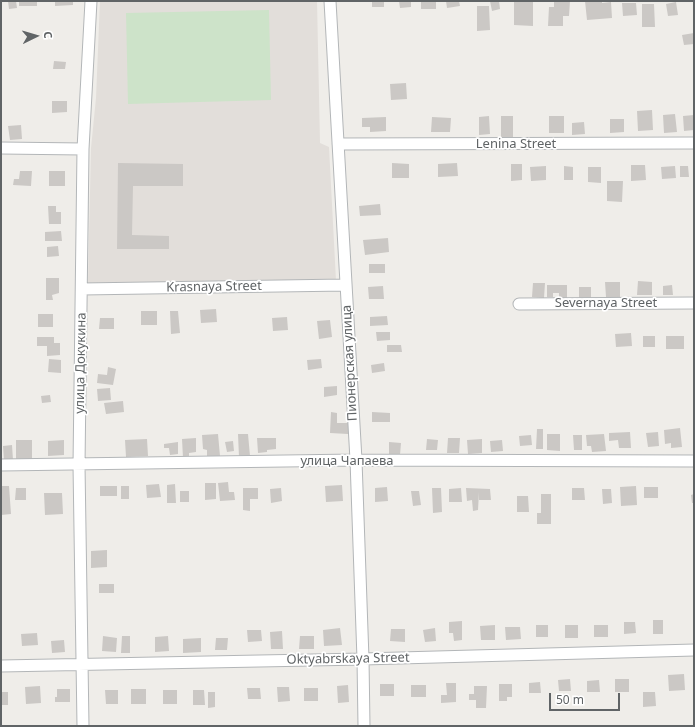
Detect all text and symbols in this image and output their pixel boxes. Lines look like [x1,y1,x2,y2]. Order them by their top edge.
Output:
north arrow [16,16,56,56]
text: С [41,31,56,39]
street label: Lenina Street [476,136,556,152]
street label: Krasnaya Street [166,278,262,296]
street label: Severnaya Street [555,295,657,311]
street label: Пионерская улица [339,304,361,422]
street label: улица Докукина [72,312,90,414]
street label: улица Чапаева [300,453,394,469]
street label: Oktyabrskaya Street [286,650,410,668]
scale bar [551,685,622,711]
text: 50 m [556,691,584,708]

